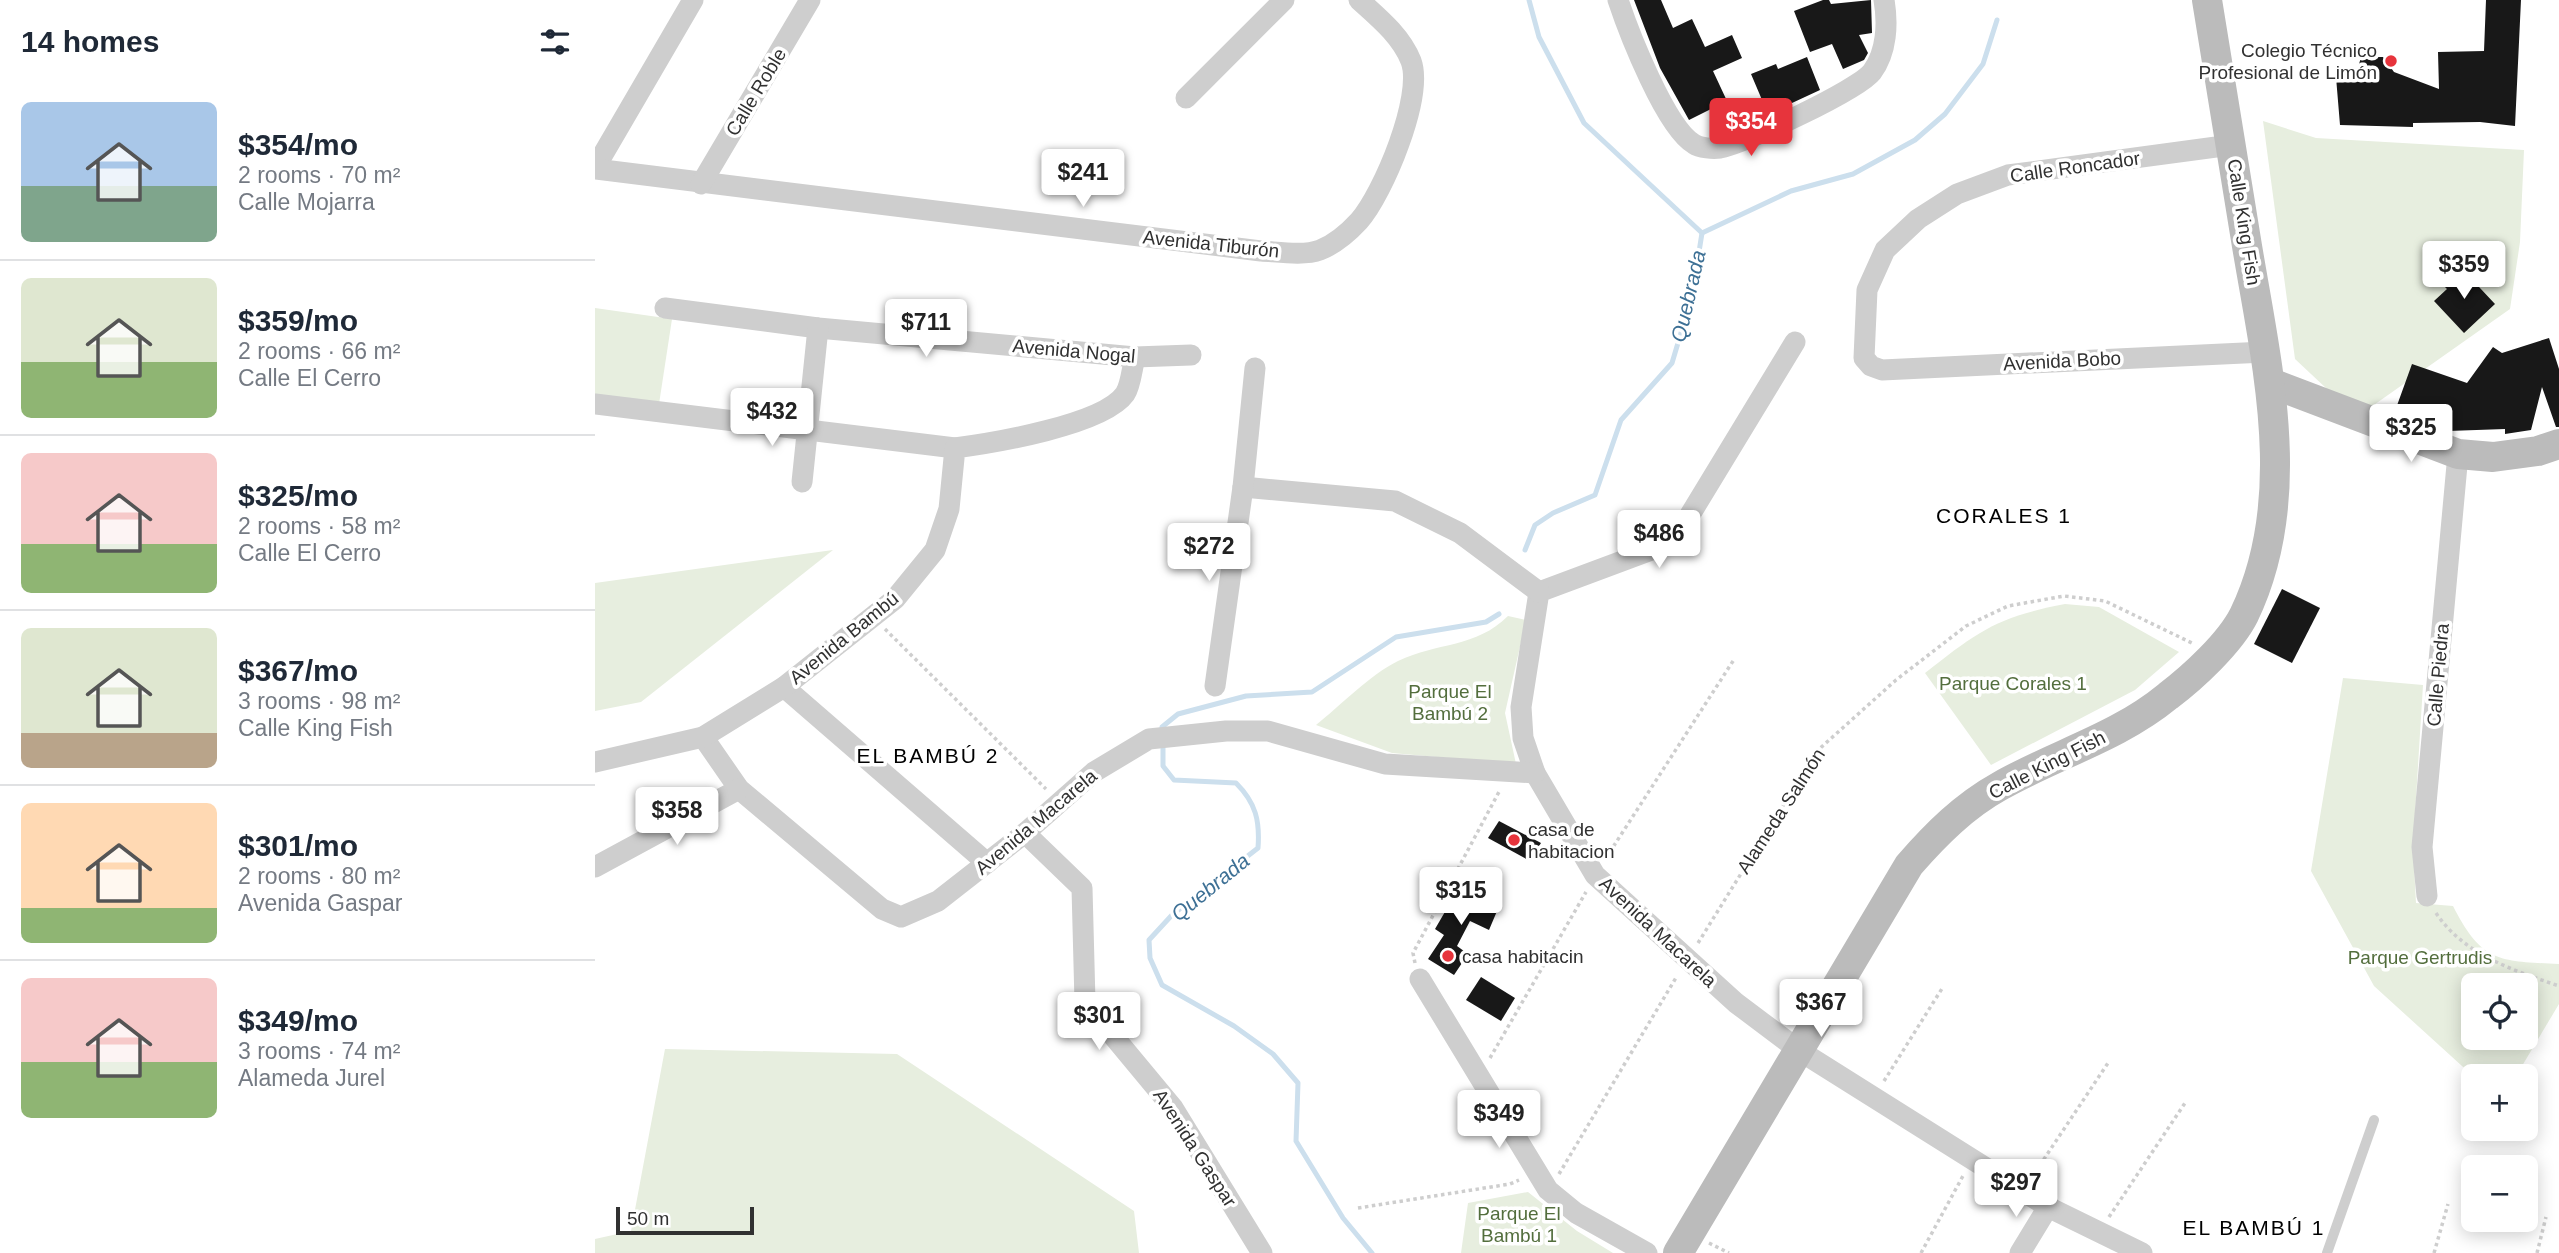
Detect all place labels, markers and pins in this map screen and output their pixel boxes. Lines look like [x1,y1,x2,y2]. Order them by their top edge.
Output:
place label: Colegio Técnico Profesional de Limón [2199,40,2377,83]
marker: Colegio Técnico Profesional de Limón [2383,53,2399,69]
pin: $354 [1710,99,1792,158]
pin: $241 [1042,150,1124,209]
pin: $359 [2423,242,2505,301]
pin: $711 [885,300,967,359]
pin: $432 [731,388,813,448]
pin: $325 [2370,405,2452,464]
pin: $486 [1618,510,1700,570]
pin: $272 [1168,524,1250,583]
pin: $358 [636,788,718,847]
place label: casa de habitacion [1528,819,1615,862]
marker: casa de habitacion [1506,832,1522,848]
pin: $315 [1420,867,1502,927]
place label: casa habitacin [1462,946,1583,967]
marker: casa habitacin [1440,948,1456,964]
pin: $367 [1780,979,1862,1039]
pin: $301 [1058,992,1140,1052]
pin: $349 [1458,1090,1540,1150]
pin: $297 [1975,1160,2057,1219]

